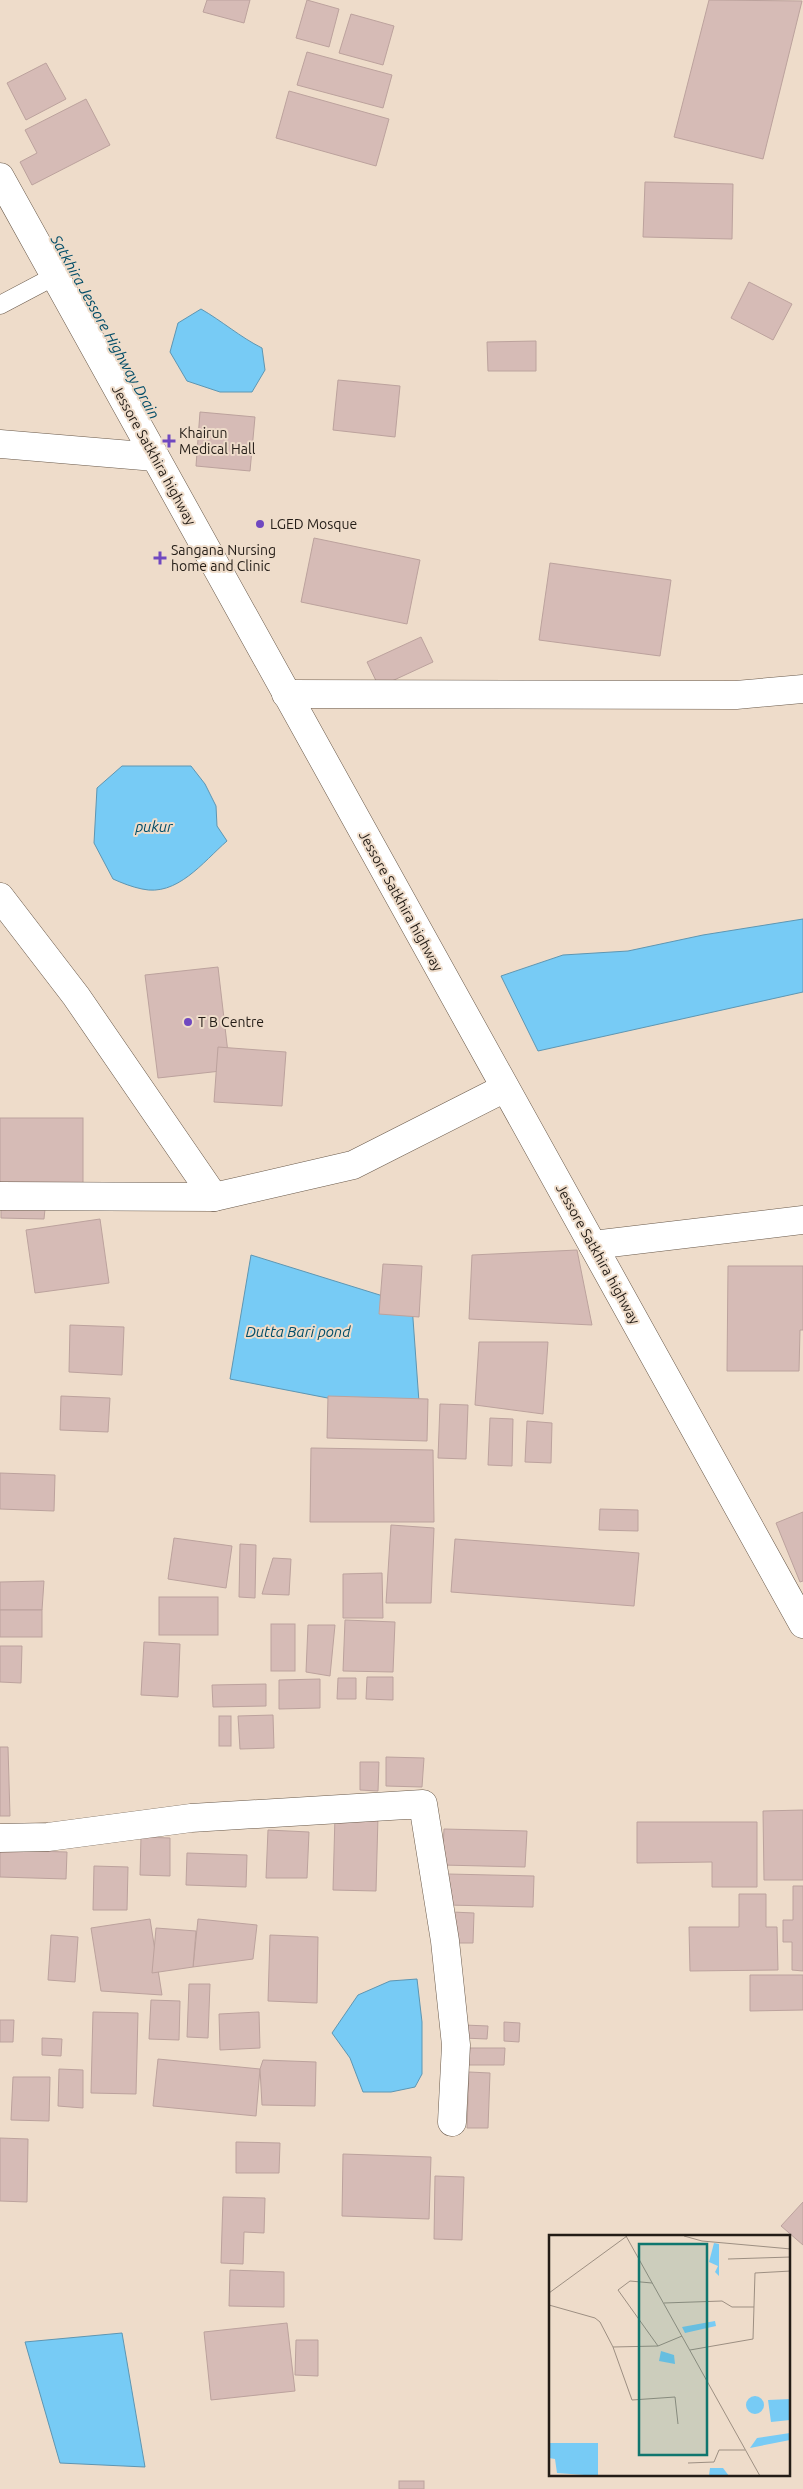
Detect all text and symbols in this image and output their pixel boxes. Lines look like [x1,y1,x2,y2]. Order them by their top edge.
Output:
water label: Satkhira Jessore Highway Drain [47,231,163,422]
street label: Jessore Satkhira highway [109,382,199,528]
place label: Khairun Medical Hall [179,425,256,457]
marker: Khairun Medical Hall [163,435,175,447]
place label: LGED Mosque [270,516,357,532]
marker: LGED Mosque [254,518,266,530]
place label: Sangana Nursing home and Clinic [171,542,276,574]
marker: Sangana Nursing home and Clinic [153,551,167,565]
water label: pukur [134,818,174,835]
street label: Jessore Satkhira highway [356,828,446,974]
place label: T B Centre [198,1014,264,1030]
marker: T B Centre [182,1016,194,1028]
street label: Jessore Satkhira highway [553,1181,643,1327]
water label: Dutta Bari pond [245,1323,351,1340]
inset map [549,2235,790,2476]

